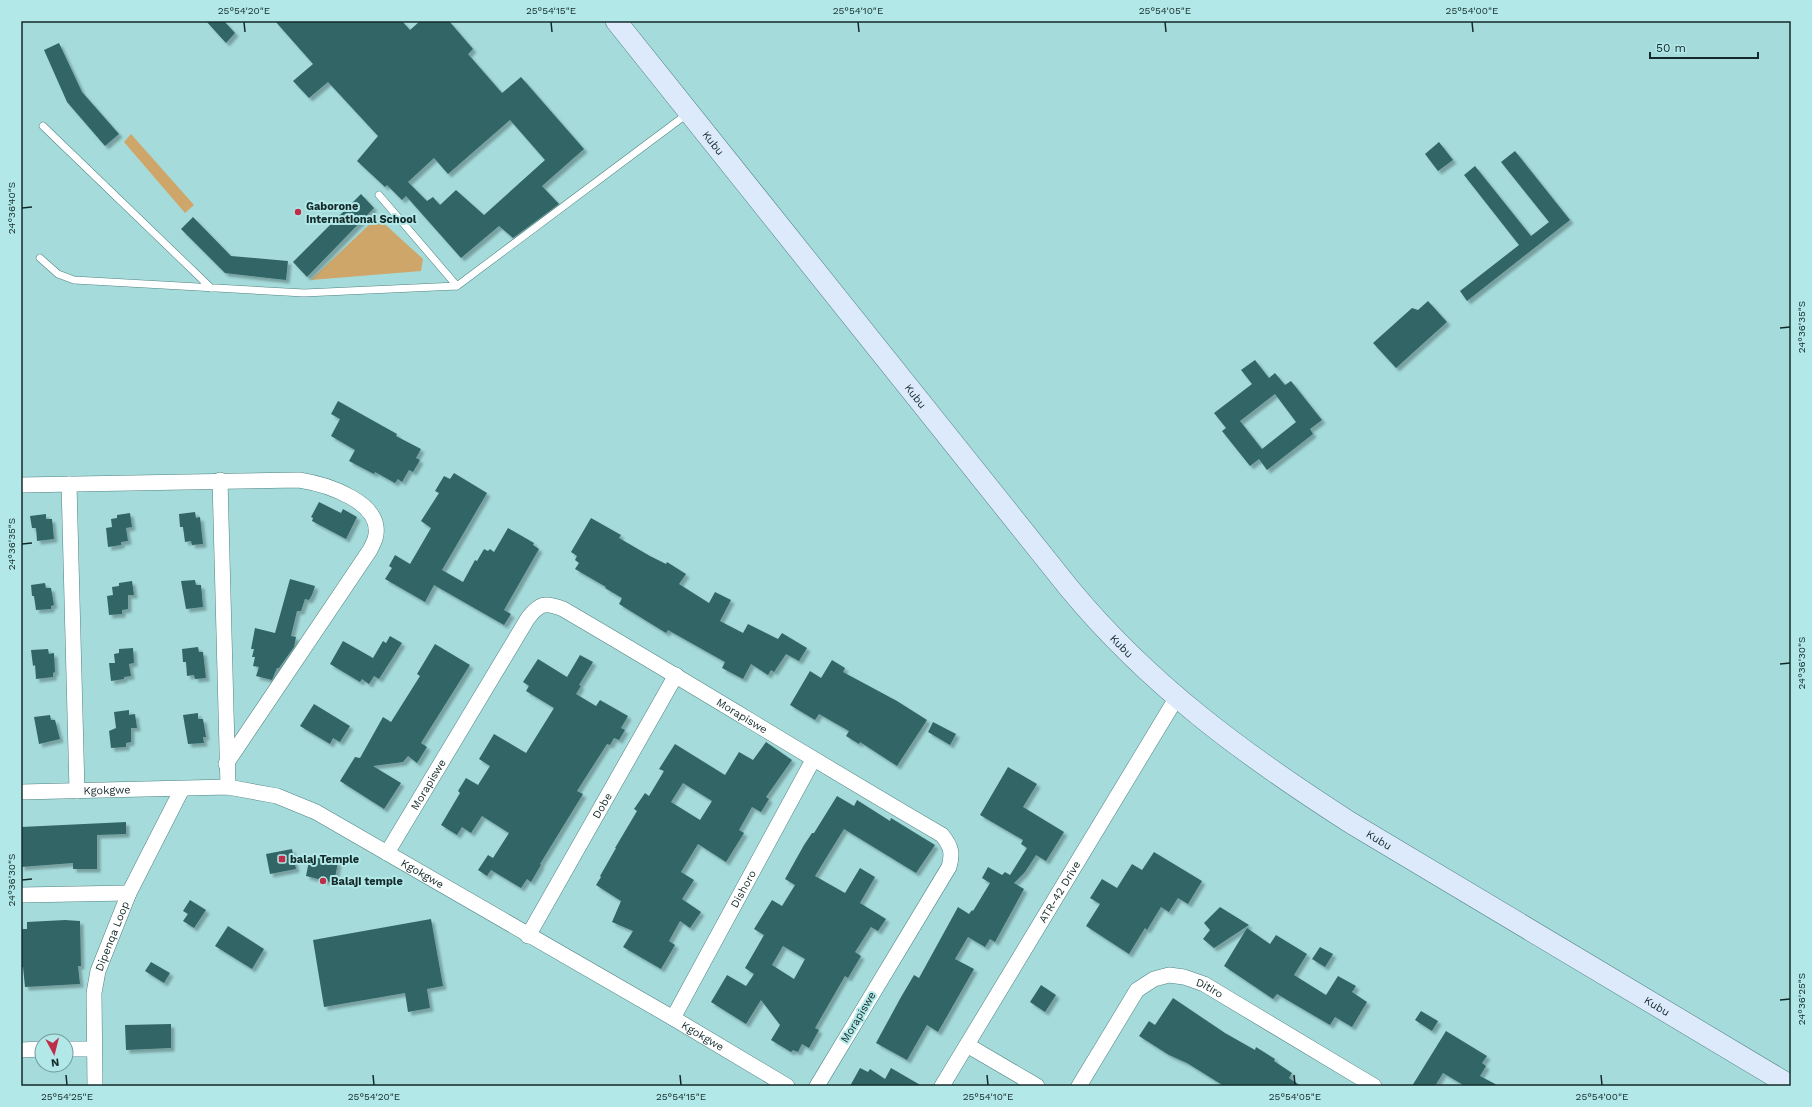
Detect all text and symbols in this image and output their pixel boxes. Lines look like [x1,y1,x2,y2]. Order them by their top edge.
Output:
text: 25°54'20"E [218,5,270,16]
text: 25°54'15"E [526,5,576,16]
text: 25°54'10"E [833,5,883,16]
text: 25°54'05"E [1139,5,1191,16]
text: 25°54'00"E [1446,5,1498,16]
scale bar [1650,34,1758,60]
text: 50 m [1656,41,1686,55]
street label: Kubu [699,128,727,158]
text: 24°36'40"S [6,182,17,234]
place label: Gaborone International School [306,200,417,226]
marker: Gaborone International School [293,207,303,217]
text: 24°36'35"S [1796,301,1807,353]
street label: Kubu [902,382,929,411]
text: 24°36'35"S [6,518,17,570]
street label: Kubu [1107,632,1136,661]
text: 24°36'30"S [1796,637,1807,689]
street label: Morapiswe [714,696,770,736]
street label: Morapiswe [408,757,449,813]
street label: Kgokgwe [83,783,131,797]
street label: Dobe [590,790,615,821]
street label: Kubu [1364,828,1394,853]
place label: balaj Temple [290,853,359,866]
text: 24°36'30"S [6,854,17,906]
marker: balaj Temple [277,854,287,864]
street label: Kgokgwe [399,856,446,891]
street label: ATR-42 Drive [1036,859,1083,925]
street label: Dishoro [728,868,759,910]
place label: Balaji temple [331,875,403,888]
marker: Balaji temple [318,876,328,886]
street label: Dipenqa Loop [93,899,132,973]
text: 24°36'25"S [1796,973,1807,1025]
street label: Ditiro [1194,976,1225,1001]
street label: Morapiswe [838,989,879,1045]
street label: Kubu [1642,994,1672,1019]
street label: Kgokgwe [679,1019,726,1054]
north arrow [34,1033,74,1073]
text: N [50,1055,60,1069]
text: 25°54'25"E [41,1091,93,1102]
text: 25°54'20"E [348,1091,400,1102]
text: 25°54'15"E [656,1091,706,1102]
text: 25°54'10"E [963,1091,1013,1102]
text: 25°54'05"E [1269,1091,1321,1102]
text: 25°54'00"E [1576,1091,1628,1102]

